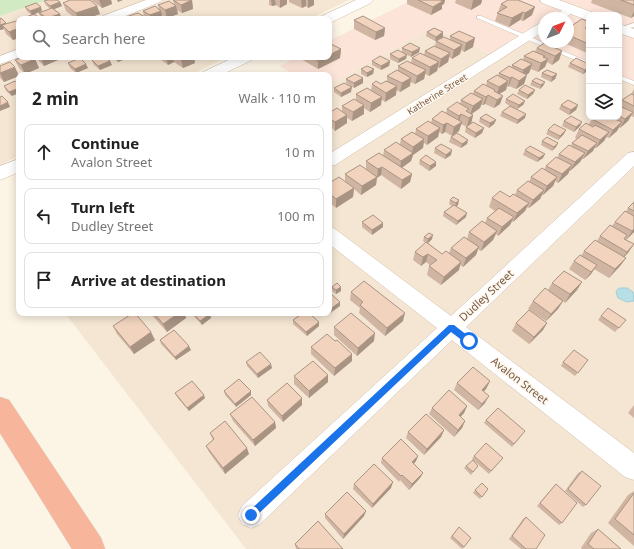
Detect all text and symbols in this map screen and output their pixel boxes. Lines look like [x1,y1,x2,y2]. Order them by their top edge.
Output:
north arrow [538,12,574,48]
map controls [586,12,622,120]
button: + [586,12,622,48]
search box [16,16,332,60]
icon: search [30,27,52,49]
text: Search here [62,28,145,48]
button: − [586,48,622,84]
street label: Katherine Street [404,70,470,118]
button: layers [586,84,622,120]
text: 2 min [32,87,79,110]
text: Walk · 110 m [238,89,316,107]
text: Continue [71,133,139,153]
icon: ahead [33,141,55,163]
text: 10 m [285,143,315,161]
text: Avalon Street [71,153,152,171]
text: Turn left [71,197,135,217]
icon: left [33,205,55,227]
text: 100 m [277,207,315,225]
text: Dudley Street [71,217,153,235]
street label: Dudley Street [455,266,517,324]
icon: arrive [33,269,55,291]
text: Arrive at destination [71,270,226,290]
route start [460,332,478,350]
street label: Avalon Street [488,353,552,407]
route end [242,506,260,524]

